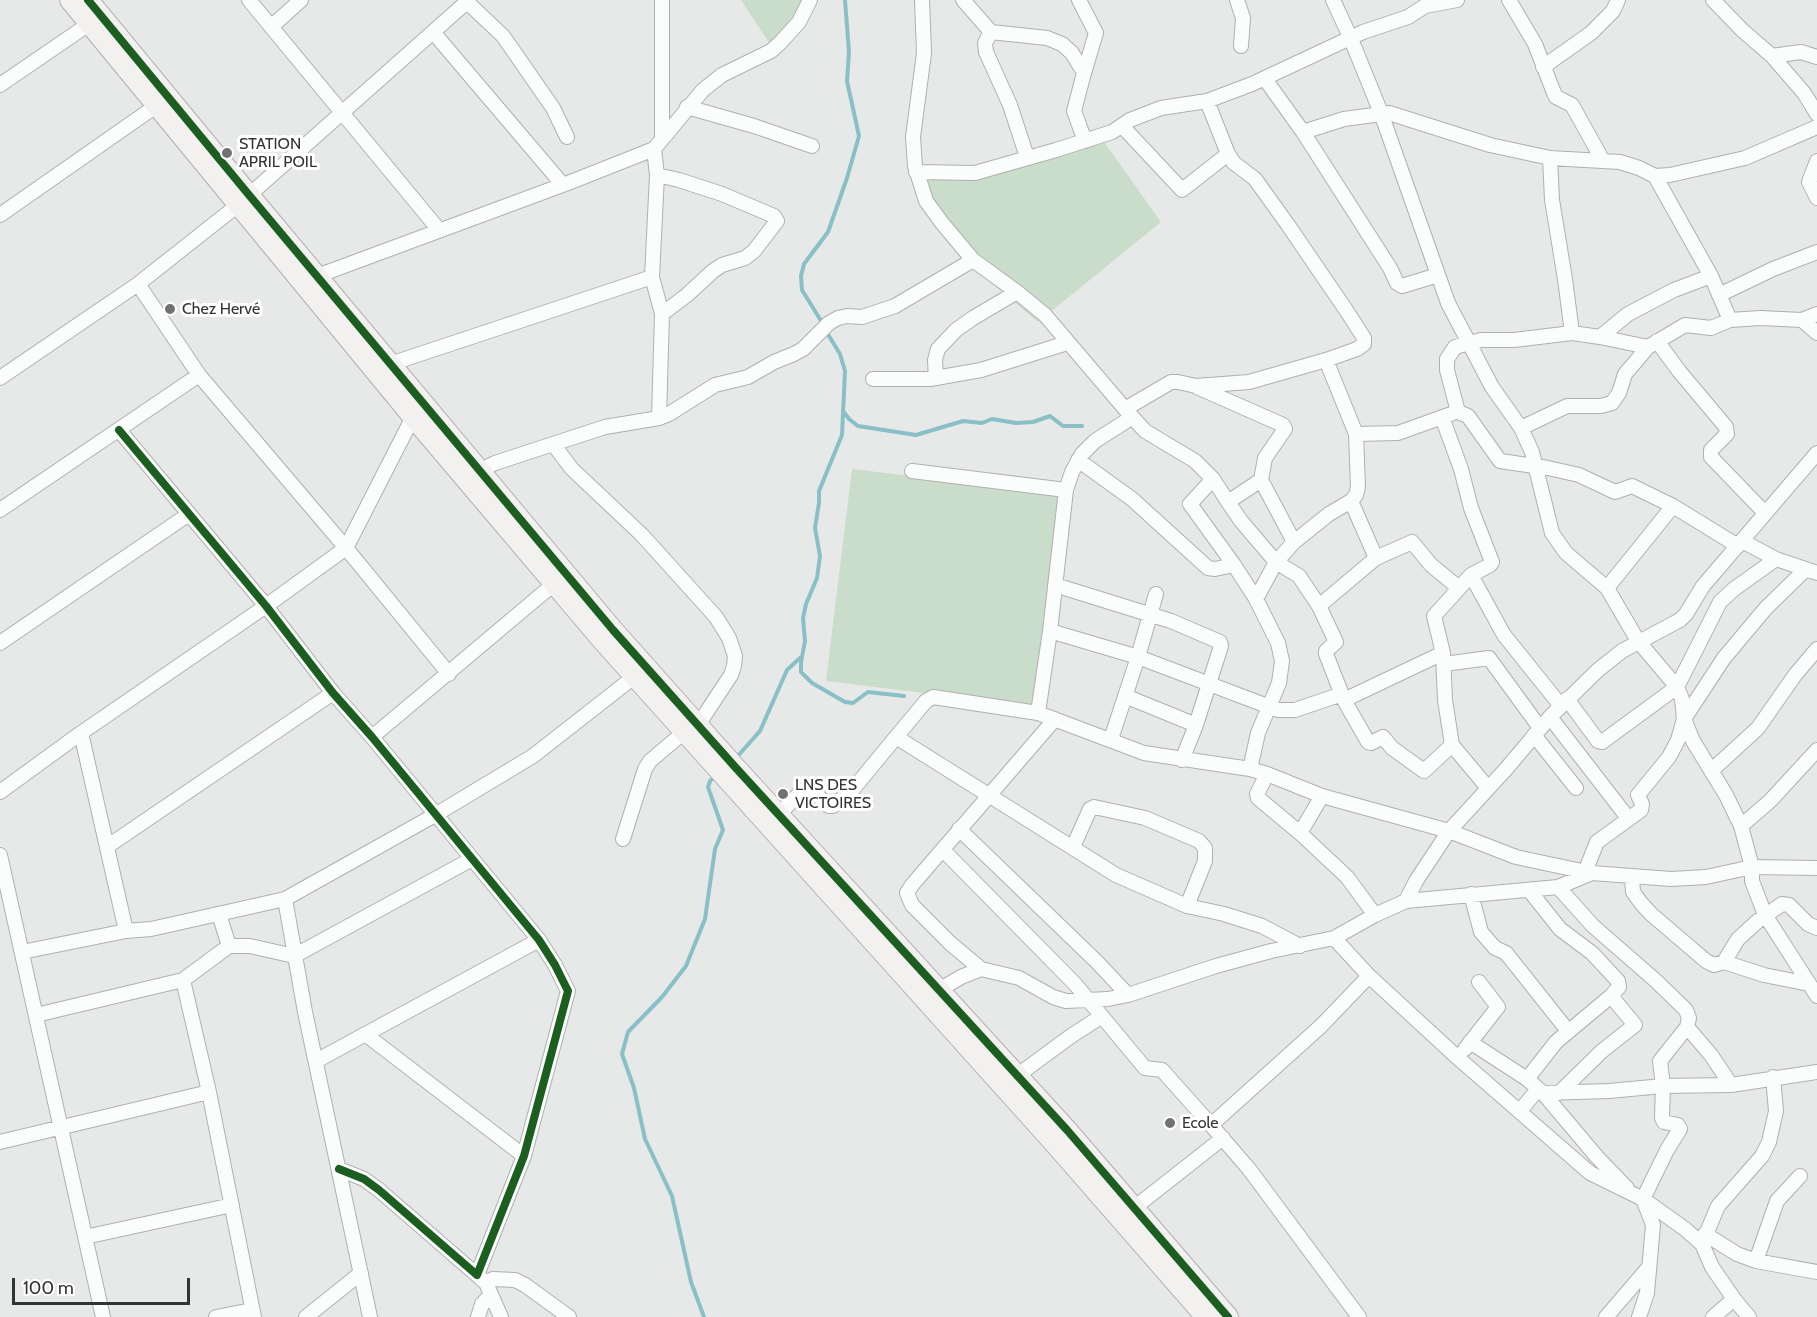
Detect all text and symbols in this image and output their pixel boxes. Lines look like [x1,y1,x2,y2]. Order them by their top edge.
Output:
place label: STATION APRIL POIL [239,134,317,172]
marker: STATION APRIL POIL [220,146,234,160]
place label: Chez Hervé [182,299,260,319]
marker: Chez Hervé [163,302,177,316]
place label: LNS DES VICTOIRES [795,775,871,813]
marker: LNS DES VICTOIRES [776,787,790,801]
place label: Ecole [1182,1113,1218,1133]
marker: Ecole [1163,1116,1177,1130]
scale bar [15,1266,194,1304]
text: 100 m [23,1277,74,1299]

